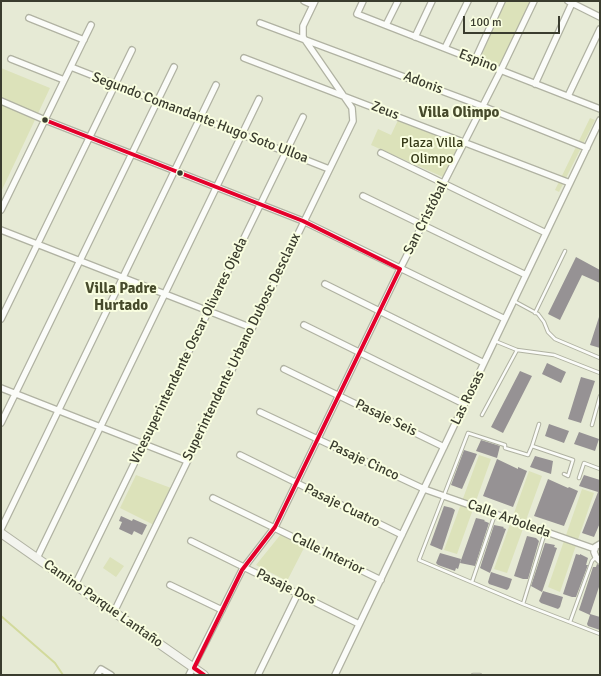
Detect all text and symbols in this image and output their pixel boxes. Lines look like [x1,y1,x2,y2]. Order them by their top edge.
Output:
scale bar [465,8,562,34]
text: 100 m [470,15,502,30]
street label: Espino [456,46,500,76]
street label: Adonis [401,68,445,98]
street label: Segundo Comandante Hugo Soto Ulloa [89,69,311,167]
street label: Zeus [369,98,401,124]
district label: Villa Olimpo [419,104,499,122]
unlabelled marker [40,115,50,125]
park label: Plaza Villa Olimpo [401,135,463,168]
unlabelled marker [175,168,185,178]
street label: San Cristóbal [400,179,452,257]
street label: Superintendente Urbano Dubosc Desclaux [179,230,305,464]
street label: Vicesuperintendente Oscar Olivares Ojeda [127,235,251,467]
district label: Villa Padre Hurtado [85,280,157,315]
street label: Las Rosas [448,368,488,428]
street label: Pasaje Seis [352,396,420,440]
street label: Pasaje Cinco [326,437,402,485]
street label: Pasaje Cuatro [301,480,383,532]
street label: Calle Arboleda [465,496,553,542]
street label: Calle Interior [289,529,367,579]
street label: Camino Parque Lantaño [40,556,166,652]
street label: Pasaje Dos [253,565,319,609]

